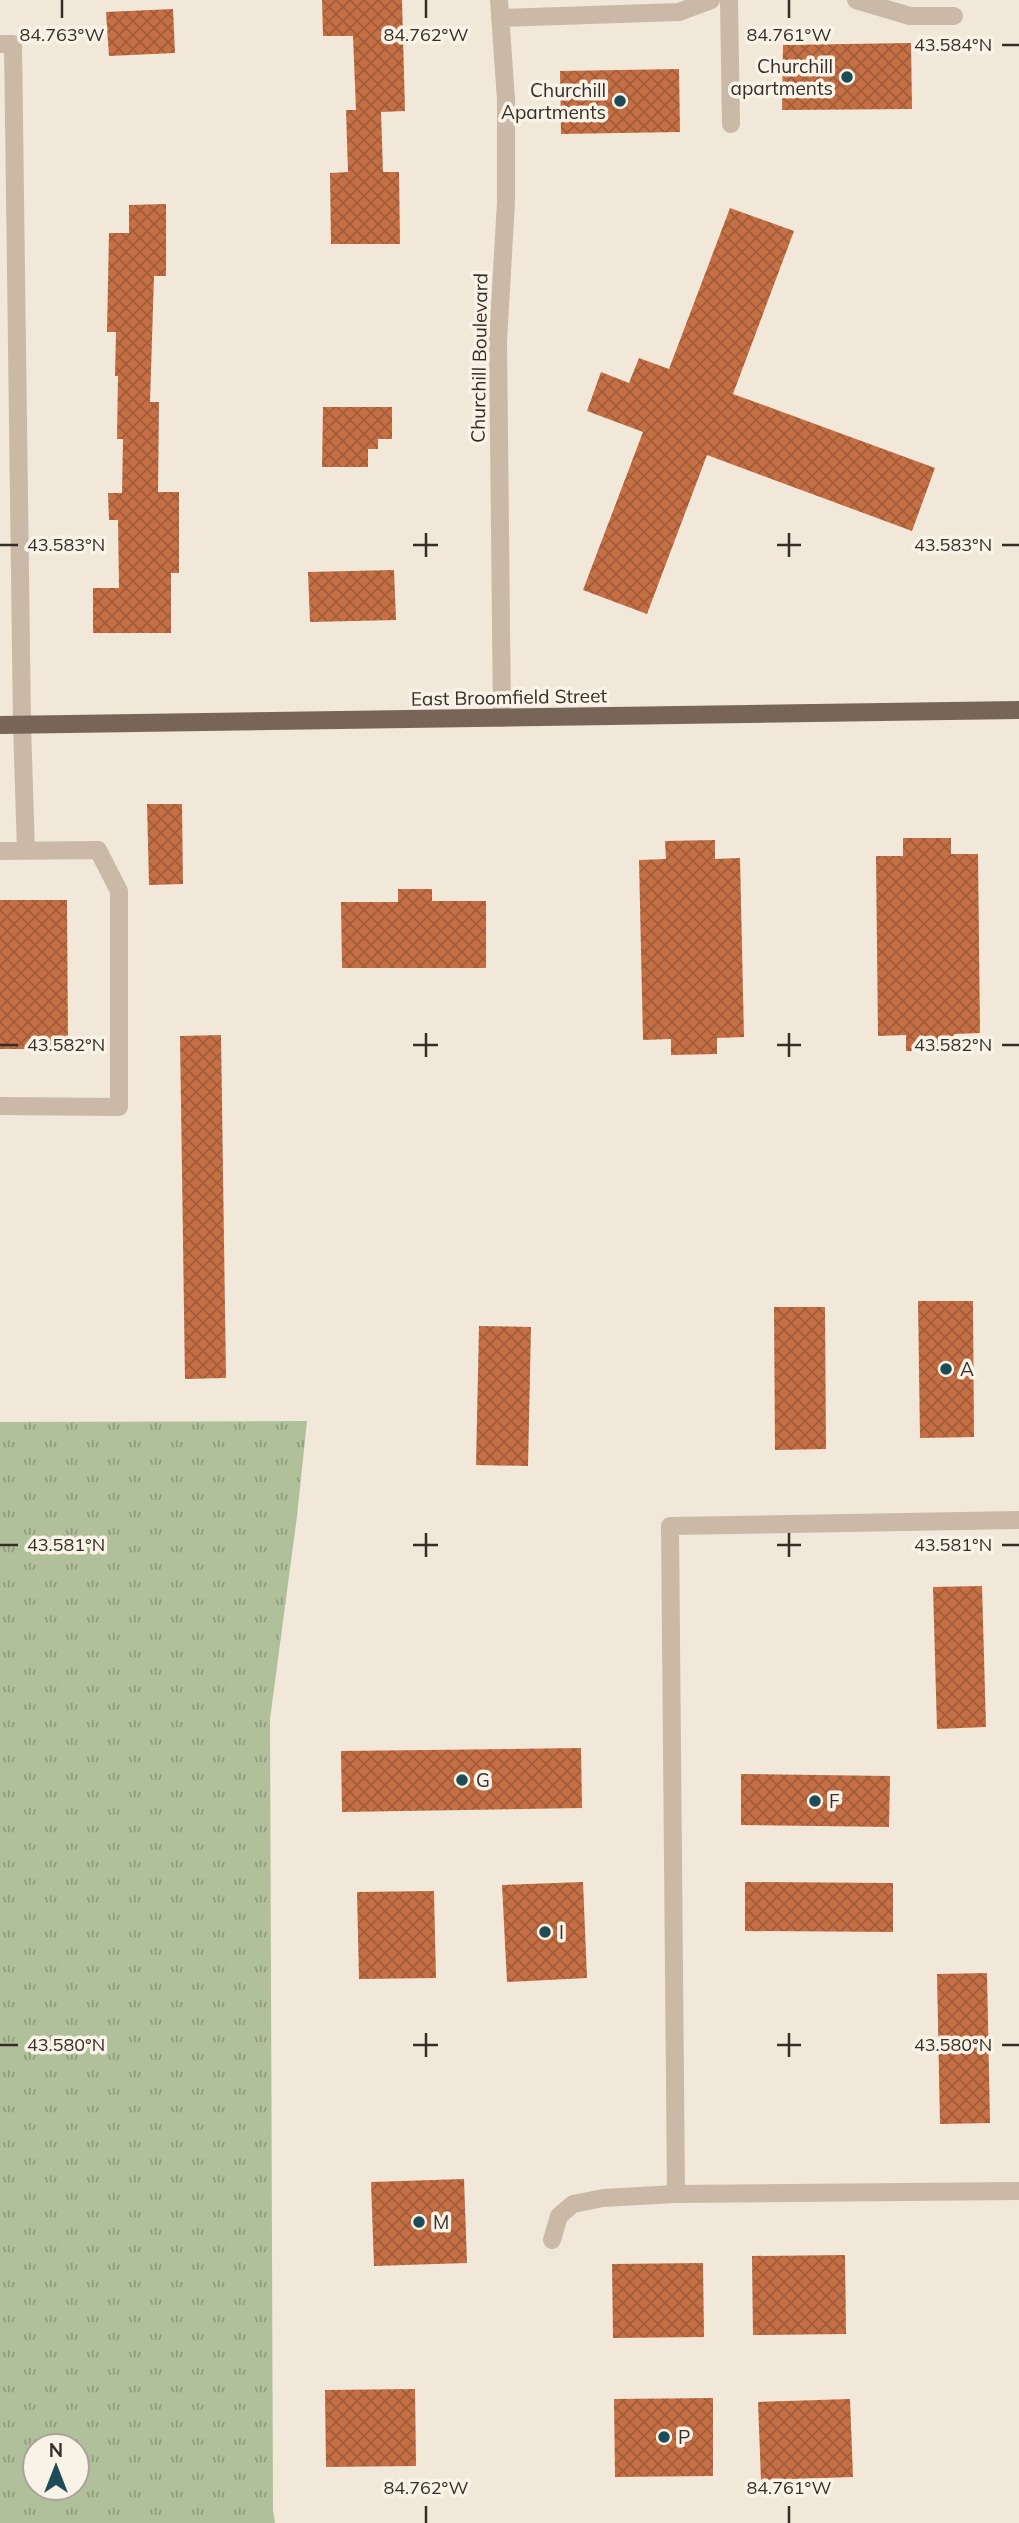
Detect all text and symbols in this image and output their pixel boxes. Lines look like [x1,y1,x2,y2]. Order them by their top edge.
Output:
text: 84.763°W [19,23,105,46]
text: 84.762°W [383,23,469,46]
text: 84.761°W [746,23,832,46]
text: 43.584°N [914,33,992,56]
place label: Churchill apartments [731,54,833,100]
marker: Churchill apartments [839,69,855,85]
place label: Churchill Apartments [501,78,606,124]
marker: Churchill Apartments [612,93,628,109]
street label: Churchill Boulevard [466,273,492,443]
text: 43.583°N [27,533,105,556]
text: 43.583°N [914,533,992,556]
street label: East Broomfield Street [411,683,608,711]
text: 43.582°N [27,1033,105,1056]
text: 43.582°N [914,1033,992,1056]
place label: A [960,1357,974,1381]
marker: A [938,1361,954,1377]
text: 43.581°N [27,1533,105,1556]
text: 43.581°N [914,1533,992,1556]
place label: G [476,1768,490,1792]
marker: G [454,1772,470,1788]
place label: F [829,1789,840,1813]
marker: F [807,1793,823,1809]
place label: I [559,1920,564,1944]
marker: I [537,1924,553,1940]
text: 43.580°N [27,2033,105,2056]
text: 43.580°N [914,2033,992,2056]
place label: M [433,2210,449,2234]
marker: M [411,2214,427,2230]
place label: P [678,2425,690,2449]
marker: P [656,2429,672,2445]
north arrow [21,2432,91,2502]
text: N [49,2438,63,2462]
text: 84.762°W [383,2476,469,2499]
text: 84.761°W [746,2476,832,2499]

